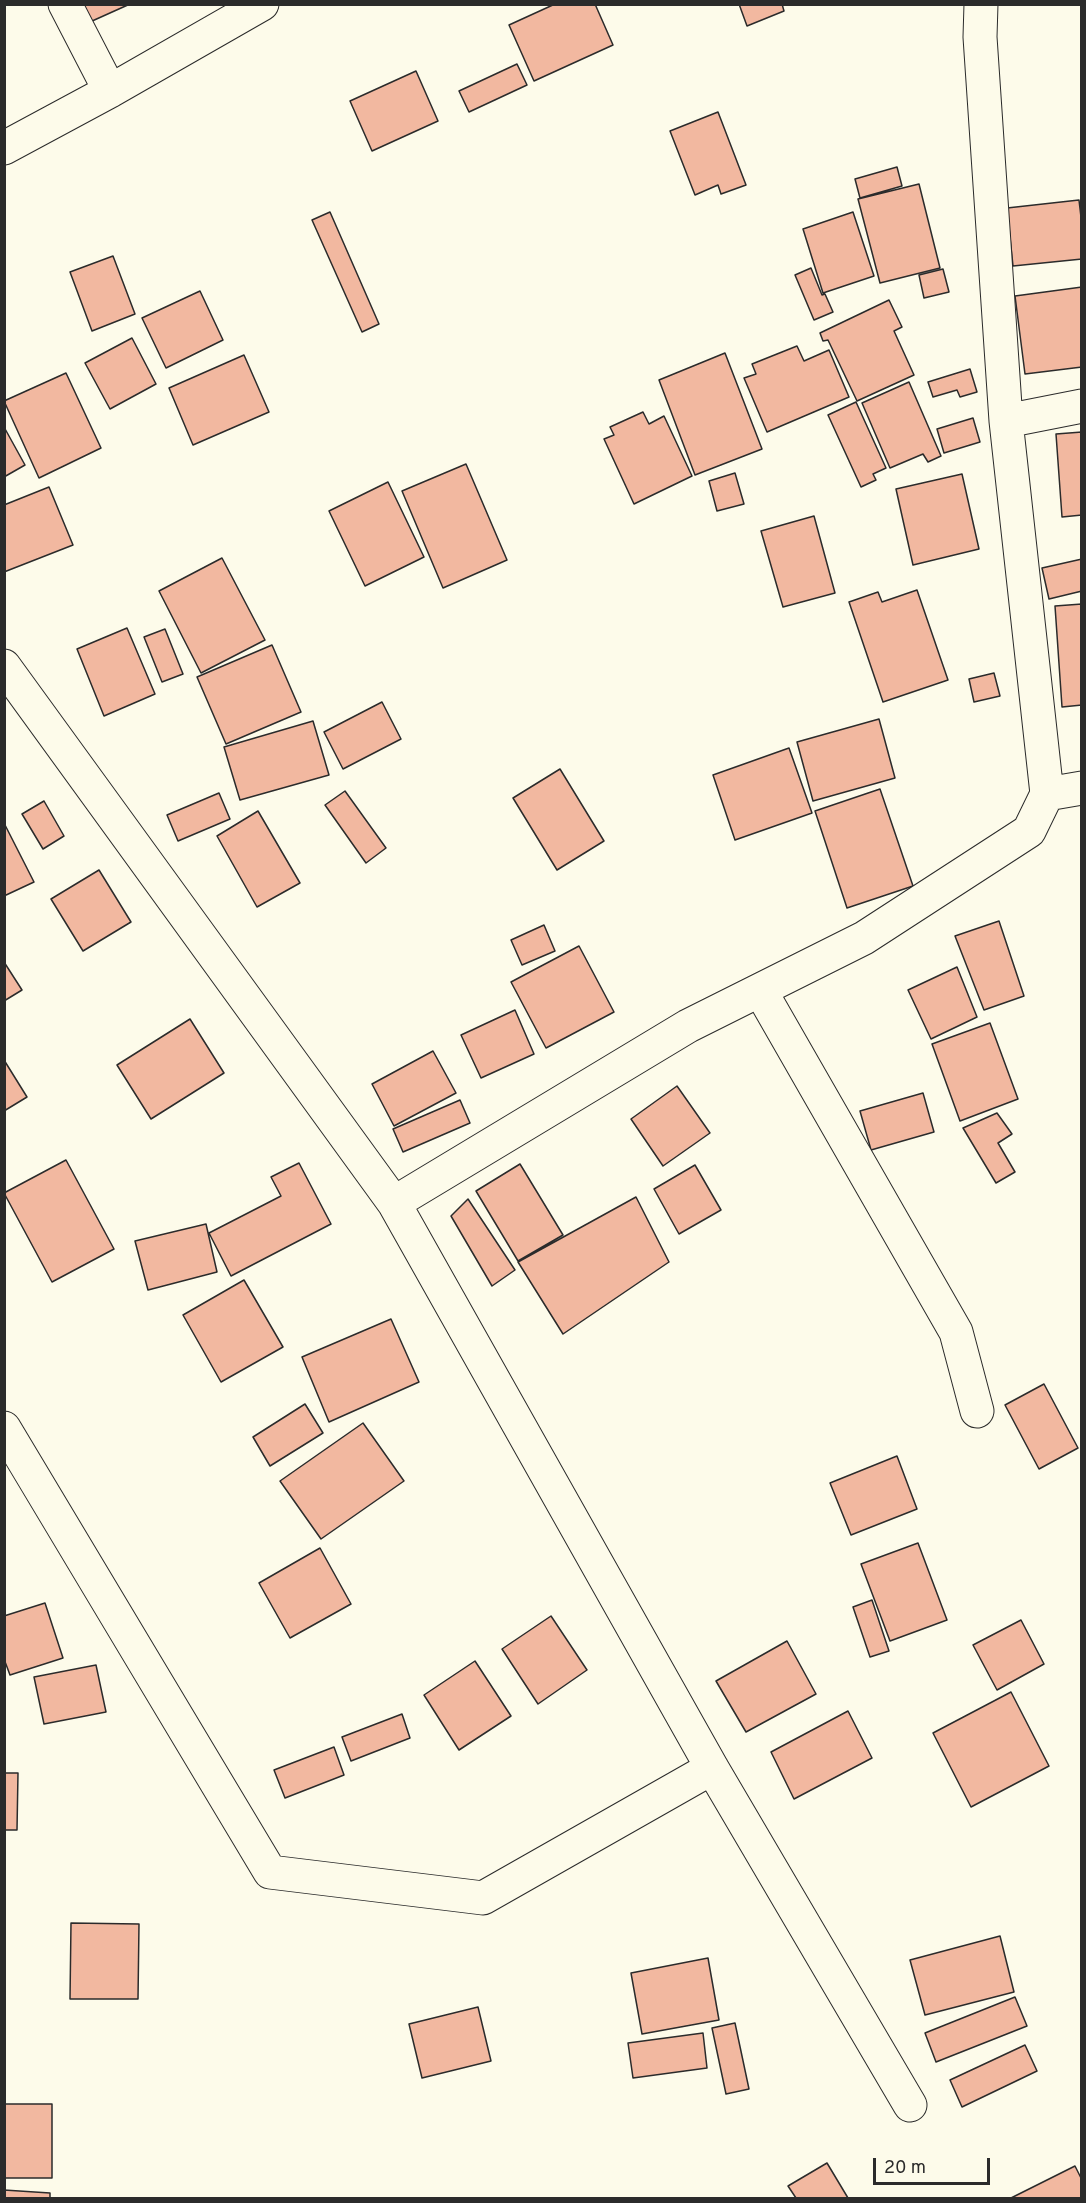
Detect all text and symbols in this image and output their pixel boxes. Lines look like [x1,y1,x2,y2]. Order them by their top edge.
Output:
scale bar [876,2146,993,2184]
text: 20 m [884,2157,926,2180]

